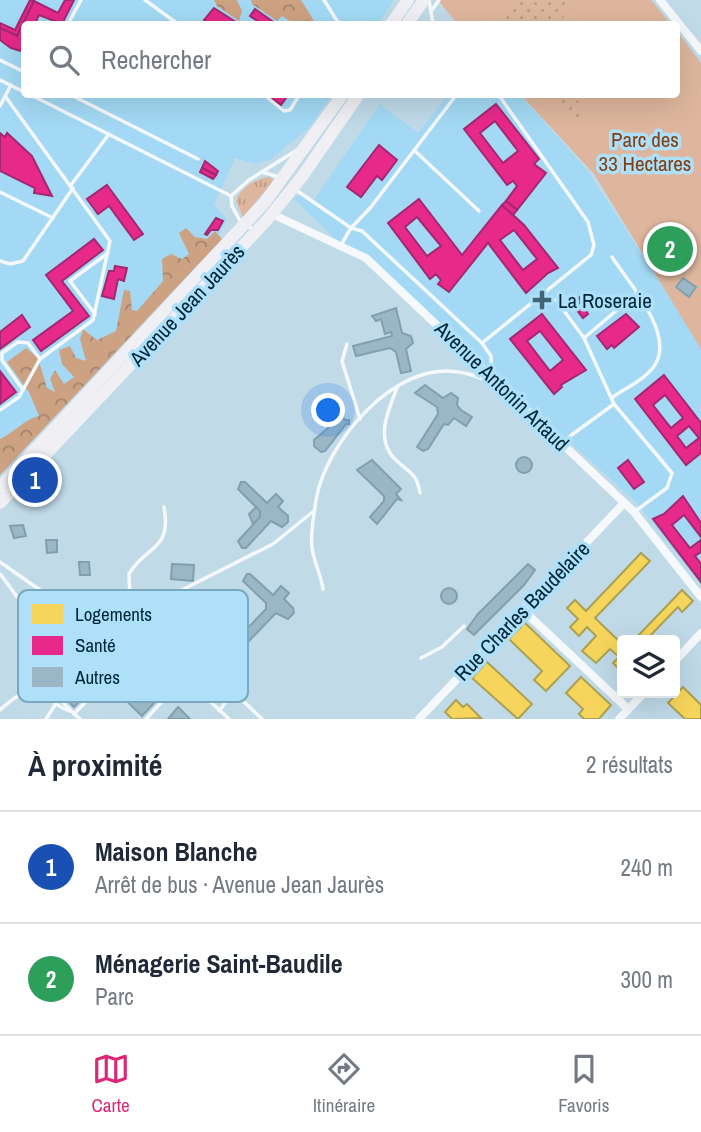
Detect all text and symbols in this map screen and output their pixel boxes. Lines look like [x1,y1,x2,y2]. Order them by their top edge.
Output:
search box [21,21,680,98]
icon: search [45,41,83,79]
text: Rechercher [101,42,211,77]
park label: Parc des 33 Hectares [599,125,691,178]
pin: 2 [647,223,693,275]
street label: Avenue Jean Jaurès [122,238,251,373]
place label: La Roseraie [558,286,652,315]
marker: La Roseraie [532,290,552,310]
street label: Avenue Antonin Artaud [428,314,575,458]
your location [311,393,345,427]
pin: 1 [12,454,58,506]
street label: Rue Charles Baudelaire [448,535,596,687]
legend [18,590,248,702]
text: Logements [75,601,152,627]
text: Santé [75,632,116,658]
map controls [617,635,680,698]
button: layers [617,635,680,698]
text: Autres [74,664,120,690]
text: À proximité [28,745,162,785]
text: 2 résultats [586,749,673,780]
text: Maison Blanche [95,834,257,869]
text: 1 [46,852,56,883]
text: 240 m [621,852,673,883]
text: Arrêt de bus · Avenue Jean Jaurès [95,869,384,900]
text: Ménagerie Saint-Baudile [95,946,343,981]
text: 2 [46,964,56,995]
text: 300 m [621,964,673,995]
text: Parc [95,981,134,1012]
tab: Carte [92,1050,130,1118]
tab: Itinéraire [313,1050,375,1118]
tab: Favoris [558,1050,609,1118]

